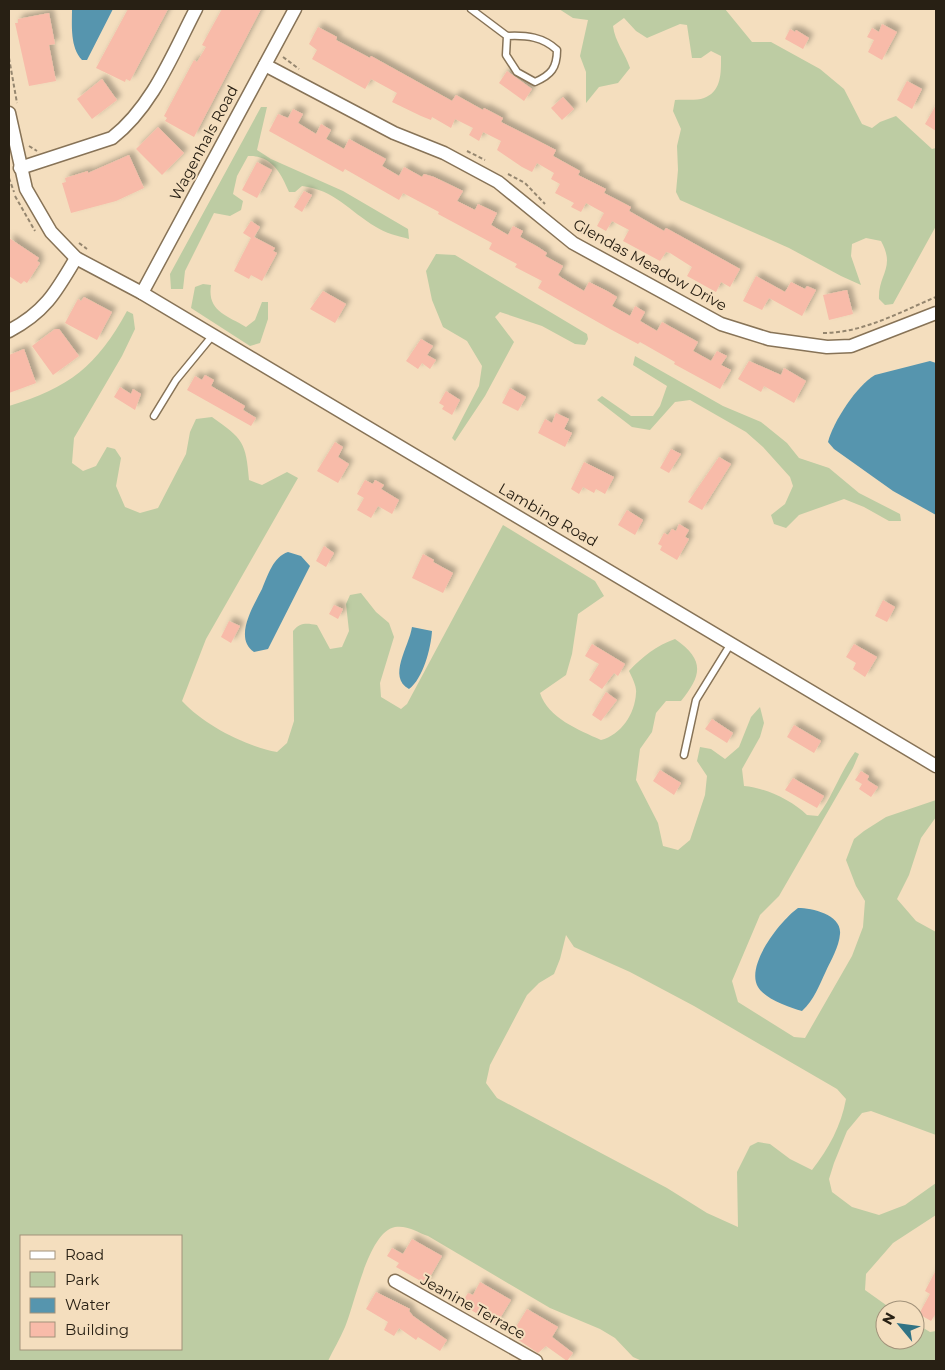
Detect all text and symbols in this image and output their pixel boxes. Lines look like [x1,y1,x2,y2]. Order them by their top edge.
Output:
street label: Wagenhals Road [165,82,242,204]
street label: Glendas Meadow Drive [570,214,730,315]
street label: Lambing Road [495,478,601,551]
legend [20,1235,182,1350]
text: Road [65,1245,104,1264]
street label: Jeanine Terrace [417,1269,529,1343]
text: Park [65,1270,99,1289]
text: Water [65,1295,111,1314]
north arrow [875,1300,925,1350]
text: N [878,1309,899,1328]
text: Building [65,1320,129,1339]

